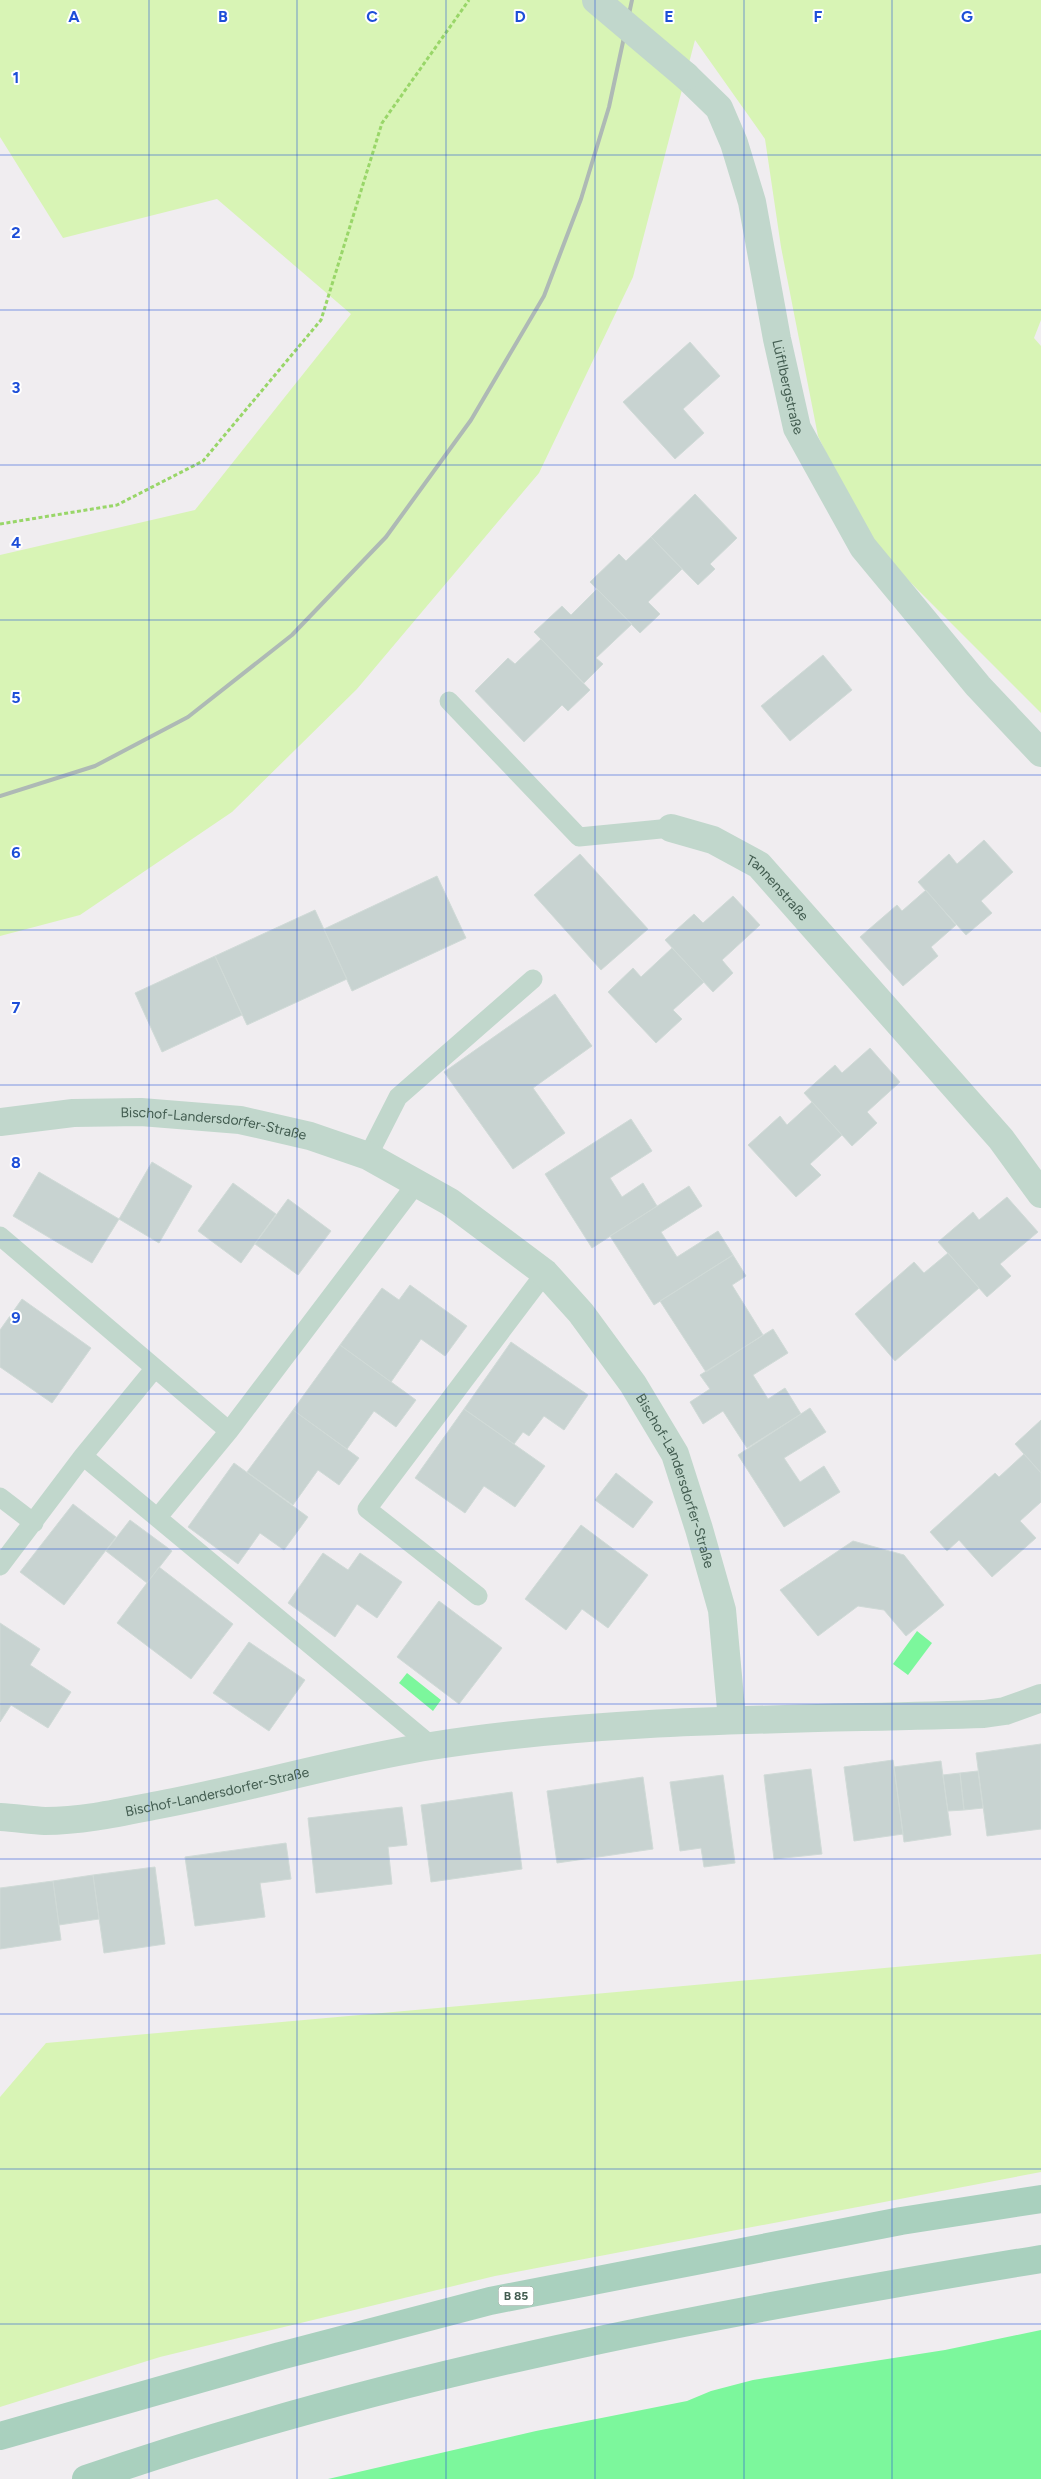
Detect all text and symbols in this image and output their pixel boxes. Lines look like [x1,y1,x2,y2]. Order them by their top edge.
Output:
text: A [68,7,80,26]
text: B [218,7,228,26]
text: C [366,7,378,26]
text: D [514,7,526,26]
text: E [664,7,674,26]
text: F [814,7,823,26]
text: G [961,7,973,26]
text: 1 [13,68,19,87]
text: 2 [11,223,21,242]
street label: Lüftlbergstraße [768,338,807,438]
text: 3 [12,378,21,397]
text: 4 [11,533,21,552]
text: 5 [11,688,21,707]
text: 6 [11,843,21,862]
street label: Tannenstraße [743,852,812,925]
text: 7 [12,998,21,1017]
street label: Bischof-Landersdorfer-Straße [120,1104,309,1144]
text: 8 [11,1153,21,1172]
text: 9 [11,1308,21,1327]
street label: Bischof-Landersdorfer-Straße [632,1391,718,1570]
street label: Bischof-Landersdorfer-Straße [124,1763,311,1820]
road number: B 85 [498,2286,534,2306]

